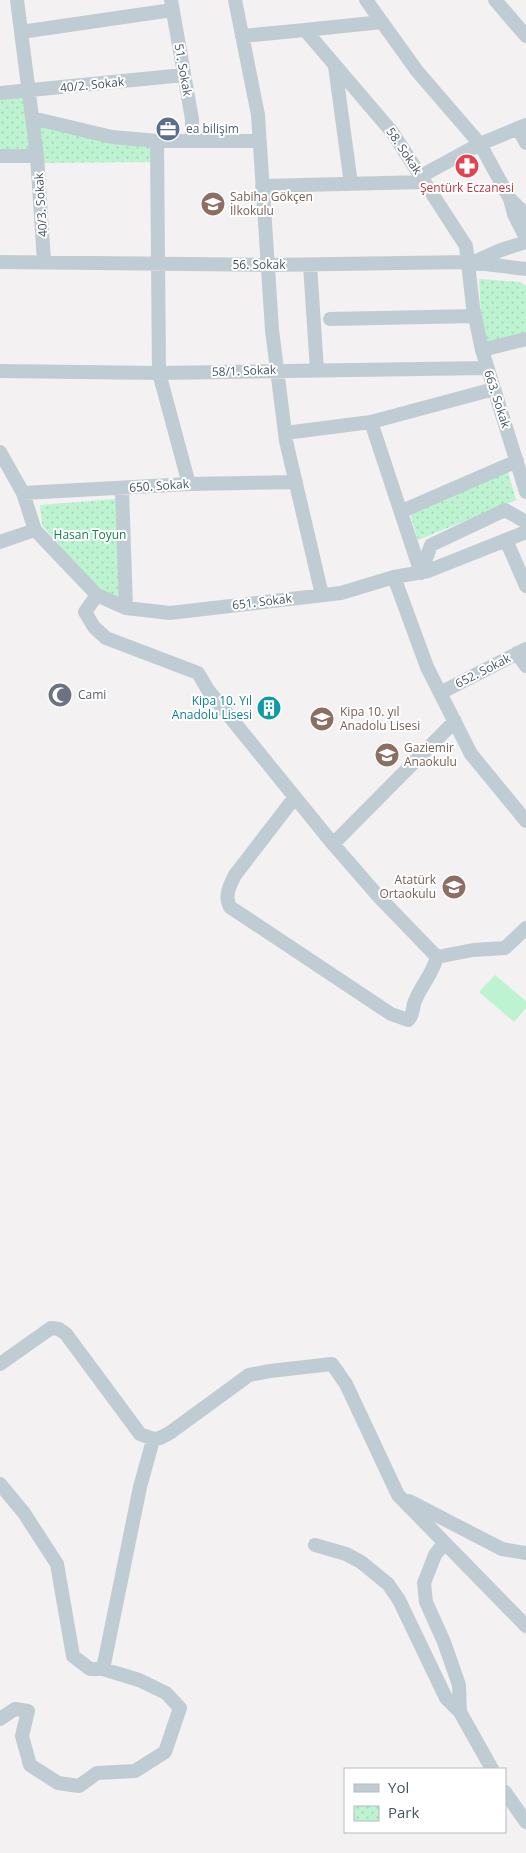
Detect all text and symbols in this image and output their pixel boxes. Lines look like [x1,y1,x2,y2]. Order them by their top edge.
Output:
street label: 51. Sokak [171,42,197,98]
street label: 40/2. Sokak [59,73,126,96]
office icon: ea bilişim [155,116,181,142]
place label: ea bilişim [186,120,239,137]
street label: 58. Sokak [383,124,427,178]
pharmacy icon: Şentürk Eczanesi [454,153,480,179]
street label: 40/3. Sokak [30,172,51,238]
place label: Şentürk Eczanesi [420,179,514,196]
place label: Sabiha Gökçen İlkokulu [230,188,313,219]
school or university icon: Sabiha Gökçen İlkokulu [200,191,226,217]
street label: 56. Sokak [232,256,286,273]
street label: 58/1. Sokak [212,361,277,380]
street label: 663. Sokak [480,368,515,431]
street label: 650. Sokak [128,475,190,496]
park label: Hasan Toyun [54,526,126,543]
street label: 651. Sokak [231,589,293,614]
street label: 652. Sokak [452,649,514,692]
mosque icon: Cami [47,682,73,708]
place label: Cami [78,686,106,703]
place label: Kipa 10. Yıl Anadolu Lisesi [172,692,252,723]
building icon: Kipa 10. Yıl Anadolu Lisesi [256,695,282,721]
place label: Kipa 10. yıl Anadolu Lisesi [340,703,420,734]
school or university icon: Kipa 10. yıl Anadolu Lisesi [309,706,335,732]
place label: Gaziemir Anaokulu [404,739,457,770]
school or university icon: Gaziemir Anaokulu [374,742,400,768]
place label: Atatürk Ortaokulu [380,871,437,902]
school or university icon: Atatürk Ortaokulu [441,874,467,900]
legend [344,1768,506,1833]
text: Yol [388,1777,409,1797]
text: Park [388,1802,419,1822]

